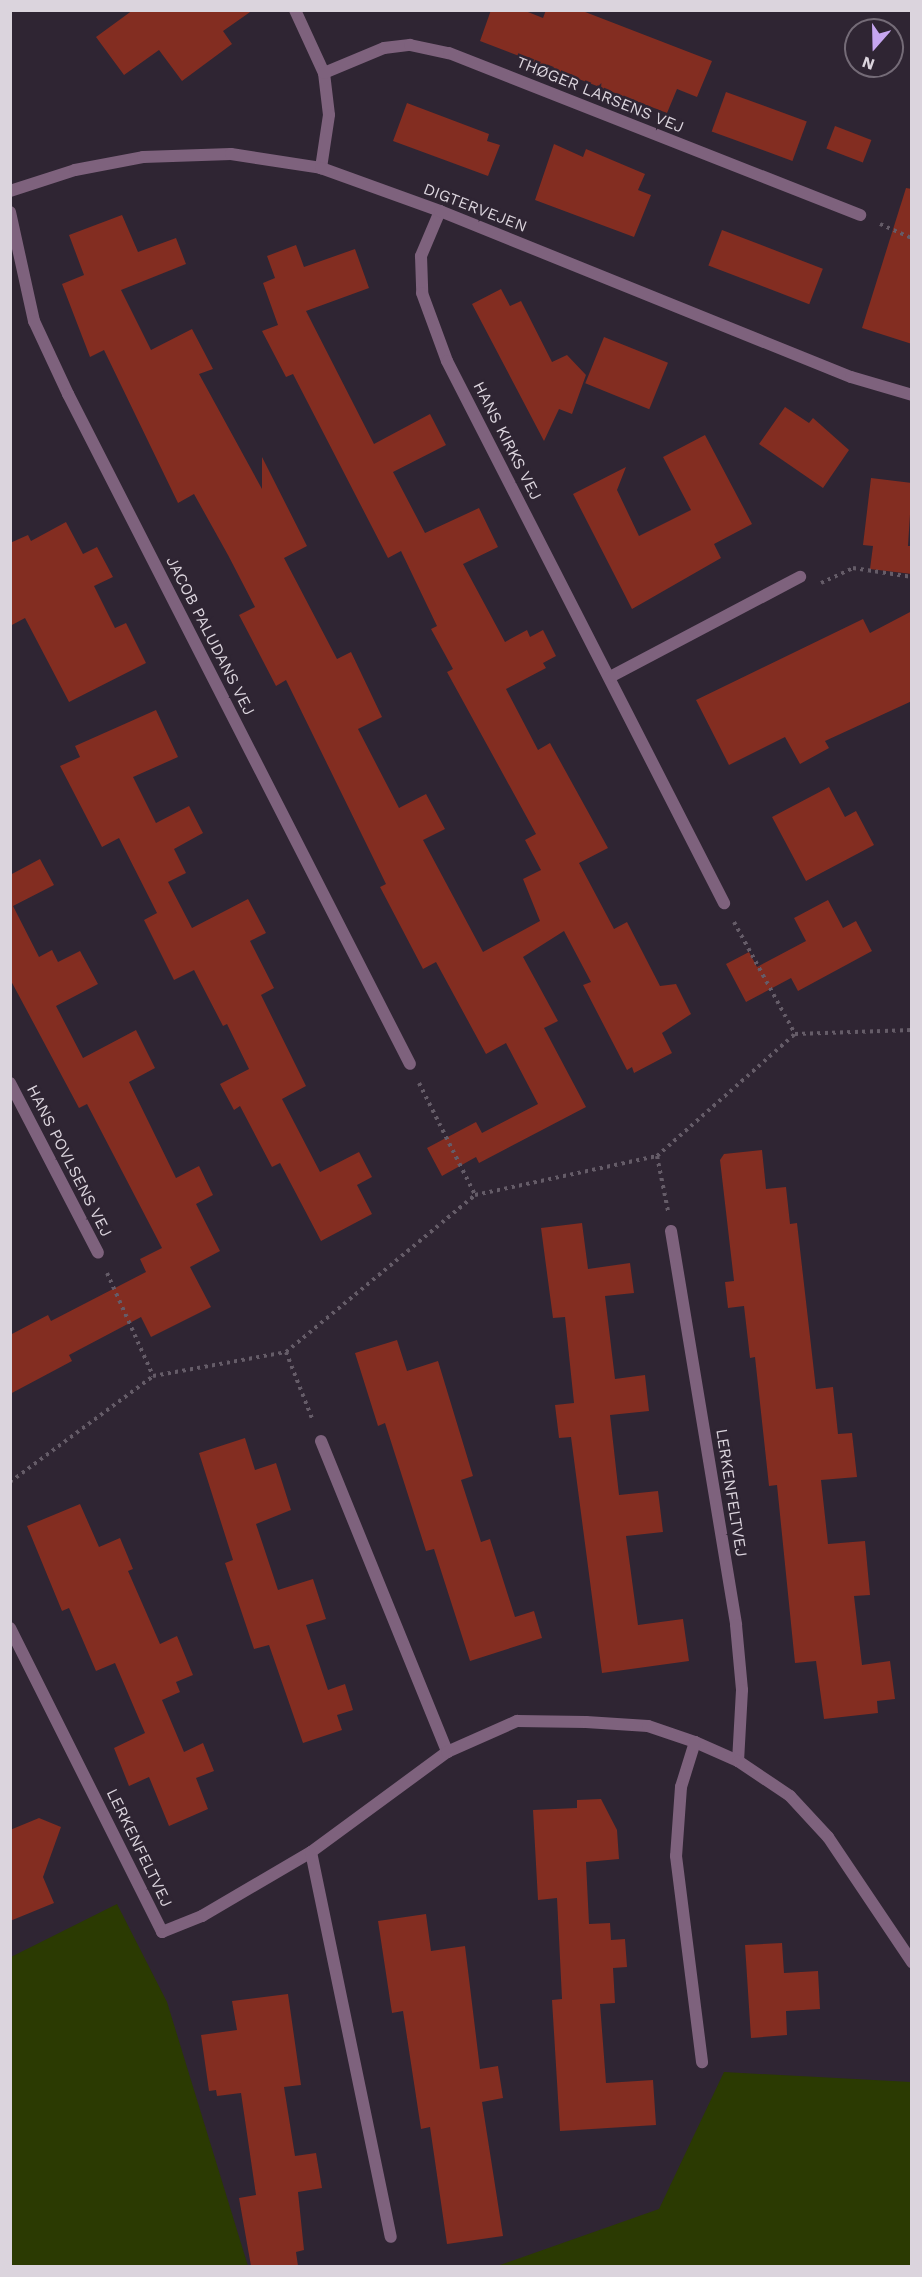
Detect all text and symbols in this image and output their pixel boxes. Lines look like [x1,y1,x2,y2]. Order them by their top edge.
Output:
north arrow [844,18,904,78]
street label: THØGER LARSENS VEJ [513,52,687,138]
text: N [860,53,877,74]
street label: DIGTERVEJEN [420,179,530,237]
street label: HANS KIRKS VEJ [469,378,545,504]
street label: JACOB PALUDANS VEJ [161,553,259,719]
street label: HANS POVLSENS VEJ [22,1082,116,1240]
street label: LERKENFELTVEJ [711,1428,751,1558]
street label: LERKENFELTVEJ [102,1786,176,1910]

